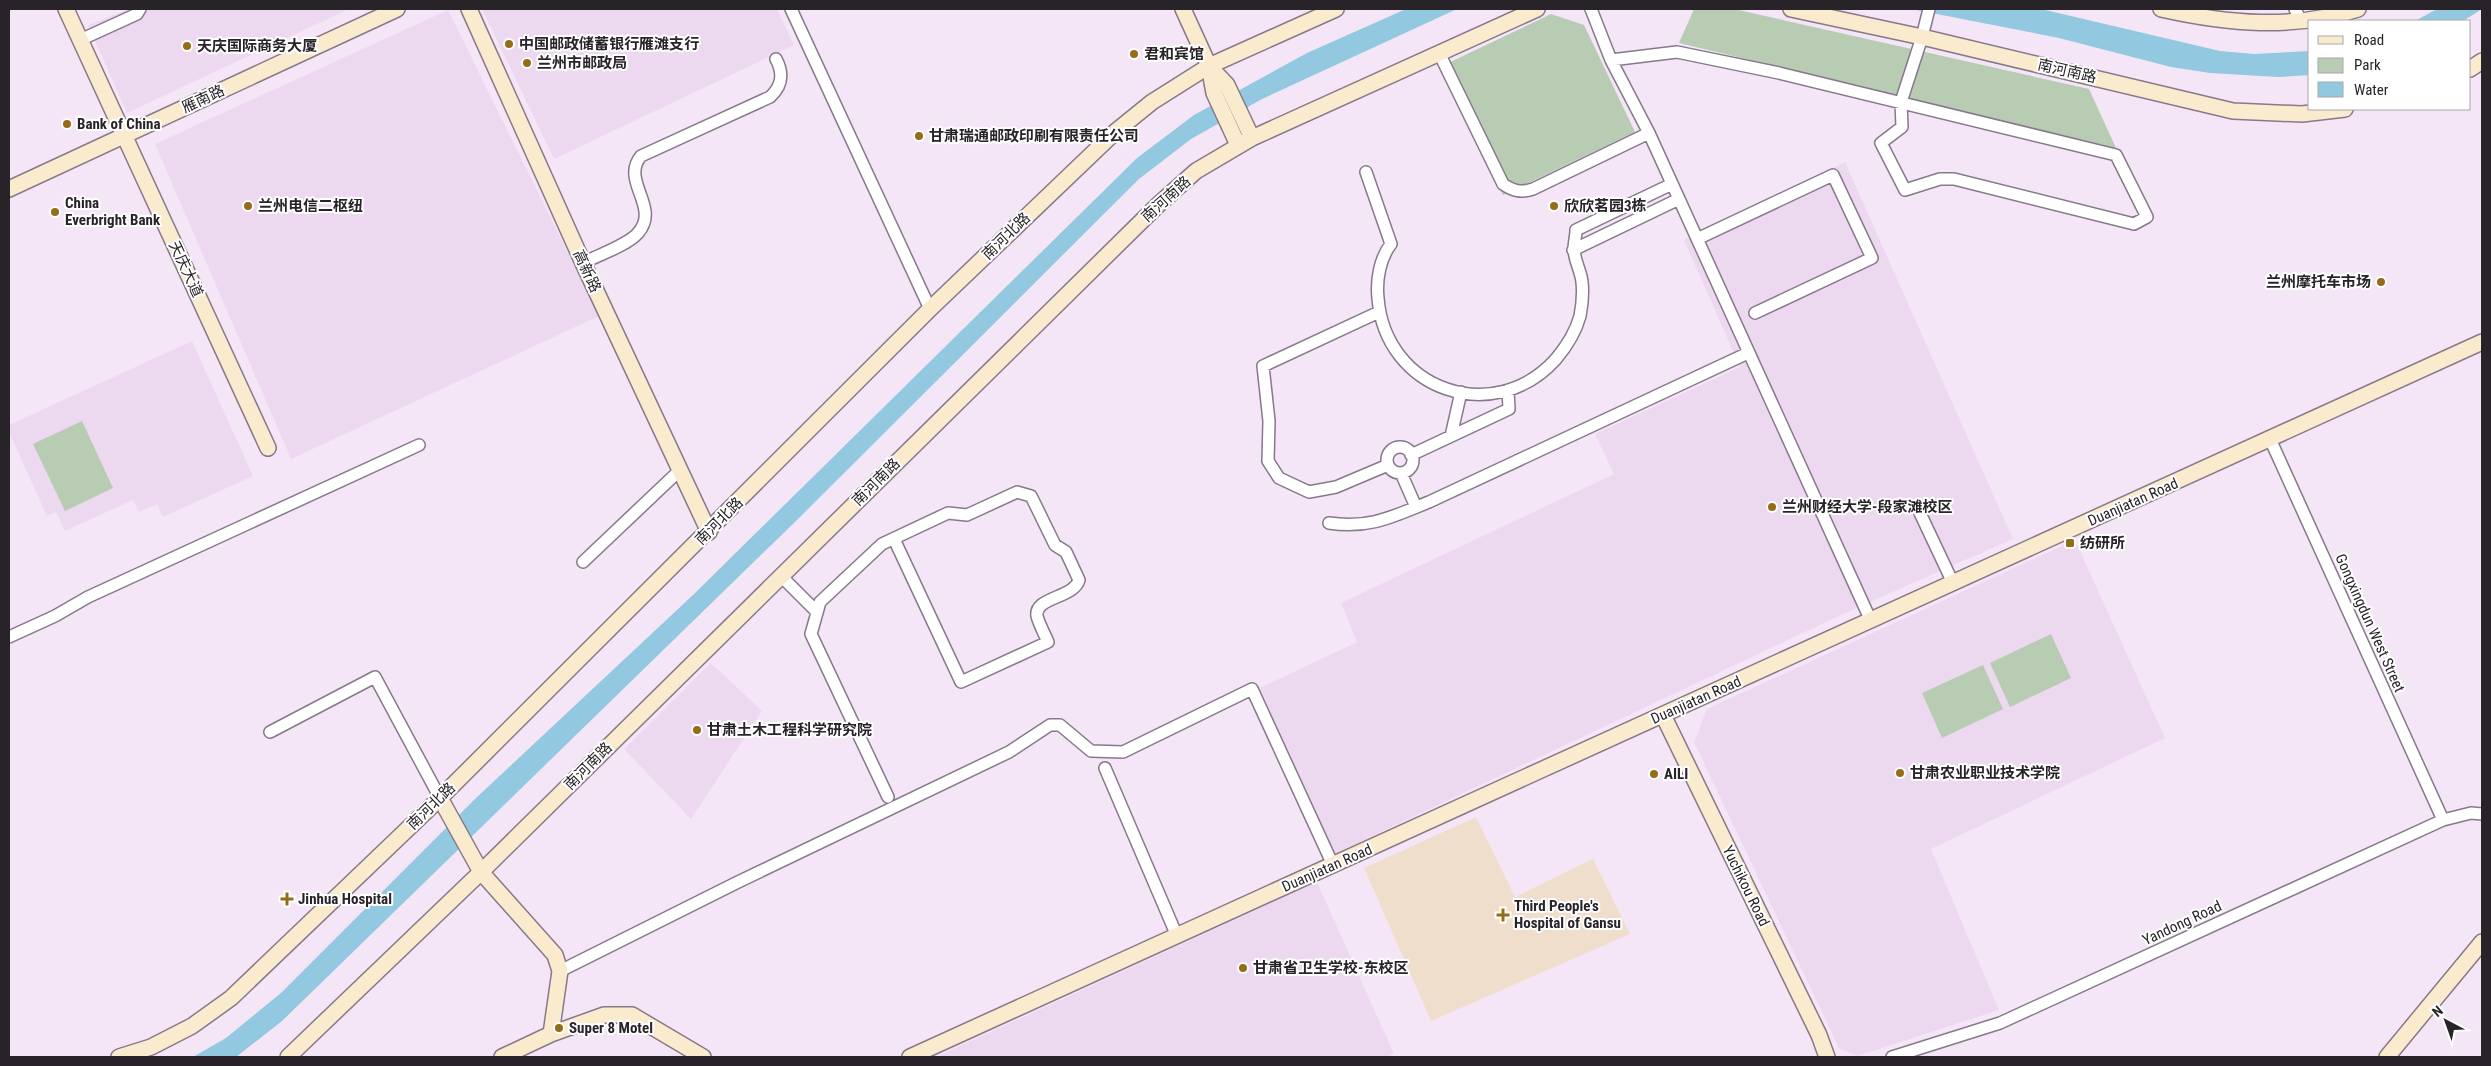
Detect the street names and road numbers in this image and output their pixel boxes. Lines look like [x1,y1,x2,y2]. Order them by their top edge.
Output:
street label: 南河南路 [2036,55,2098,87]
street label: 雁南路 [179,81,227,117]
street label: 南河南路 [1138,172,1194,226]
street label: 南河北路 [978,209,1034,263]
street label: 天庆大道 [165,238,207,300]
street label: 高新路 [569,247,605,295]
street label: 南河南路 [848,454,904,510]
street label: Duanjiatan Road [2085,474,2181,530]
street label: 南河北路 [691,493,747,549]
street label: Gongxingdun West Street [2331,551,2409,695]
street label: Duanjiatan Road [1648,672,1744,728]
street label: 南河南路 [560,738,616,794]
street label: 南河北路 [403,779,459,833]
street label: Duanjiatan Road [1279,840,1375,896]
street label: Yuchikou Road [1719,843,1773,929]
street label: Yandong Road [2140,897,2224,949]

